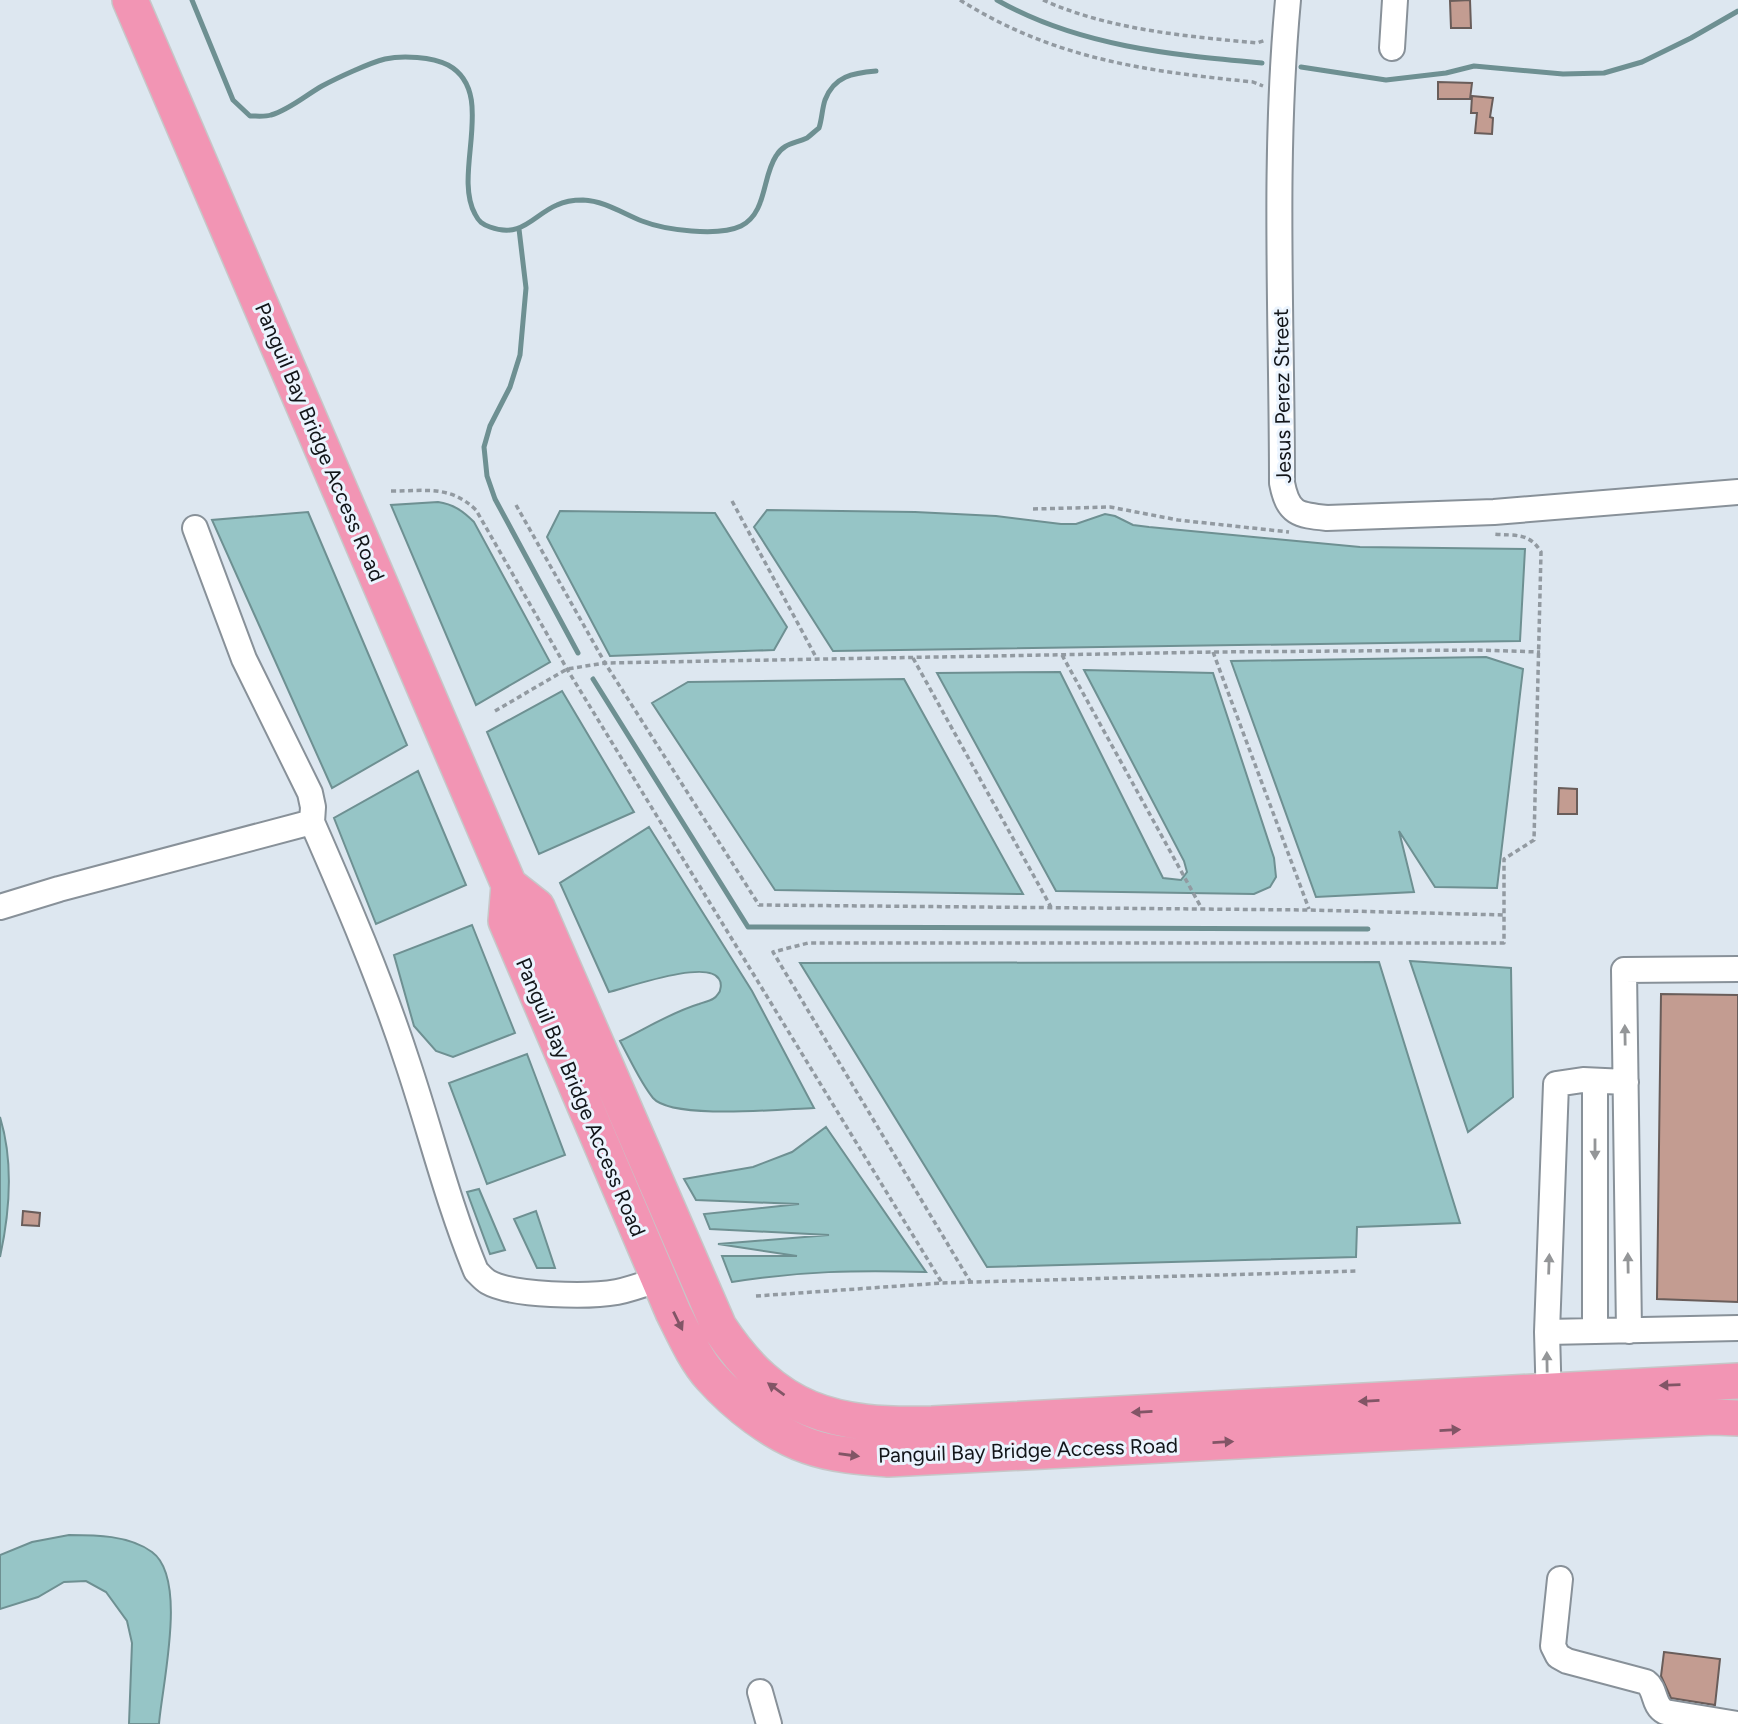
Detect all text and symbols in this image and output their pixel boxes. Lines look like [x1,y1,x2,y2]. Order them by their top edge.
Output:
street label: Panguil Bay Bridge Access Road [250,299,390,585]
street label: Jesus Perez Street [1268,308,1296,484]
street label: Panguil Bay Bridge Access Road [511,954,651,1240]
one-way arrow [1619,1024,1631,1046]
one-way arrow [1589,1138,1601,1160]
one-way arrow [1622,1251,1634,1273]
one-way arrow [1543,1252,1555,1274]
one-way arrow [672,1311,683,1331]
one-way arrow [1542,1350,1553,1372]
one-way arrow [1659,1380,1681,1391]
one-way arrow [767,1382,785,1396]
one-way arrow [1358,1395,1380,1406]
one-way arrow [1131,1407,1153,1418]
one-way arrow [1439,1425,1461,1436]
street label: Panguil Bay Bridge Access Road [878,1432,1178,1468]
one-way arrow [1212,1436,1234,1447]
one-way arrow [838,1450,860,1461]

